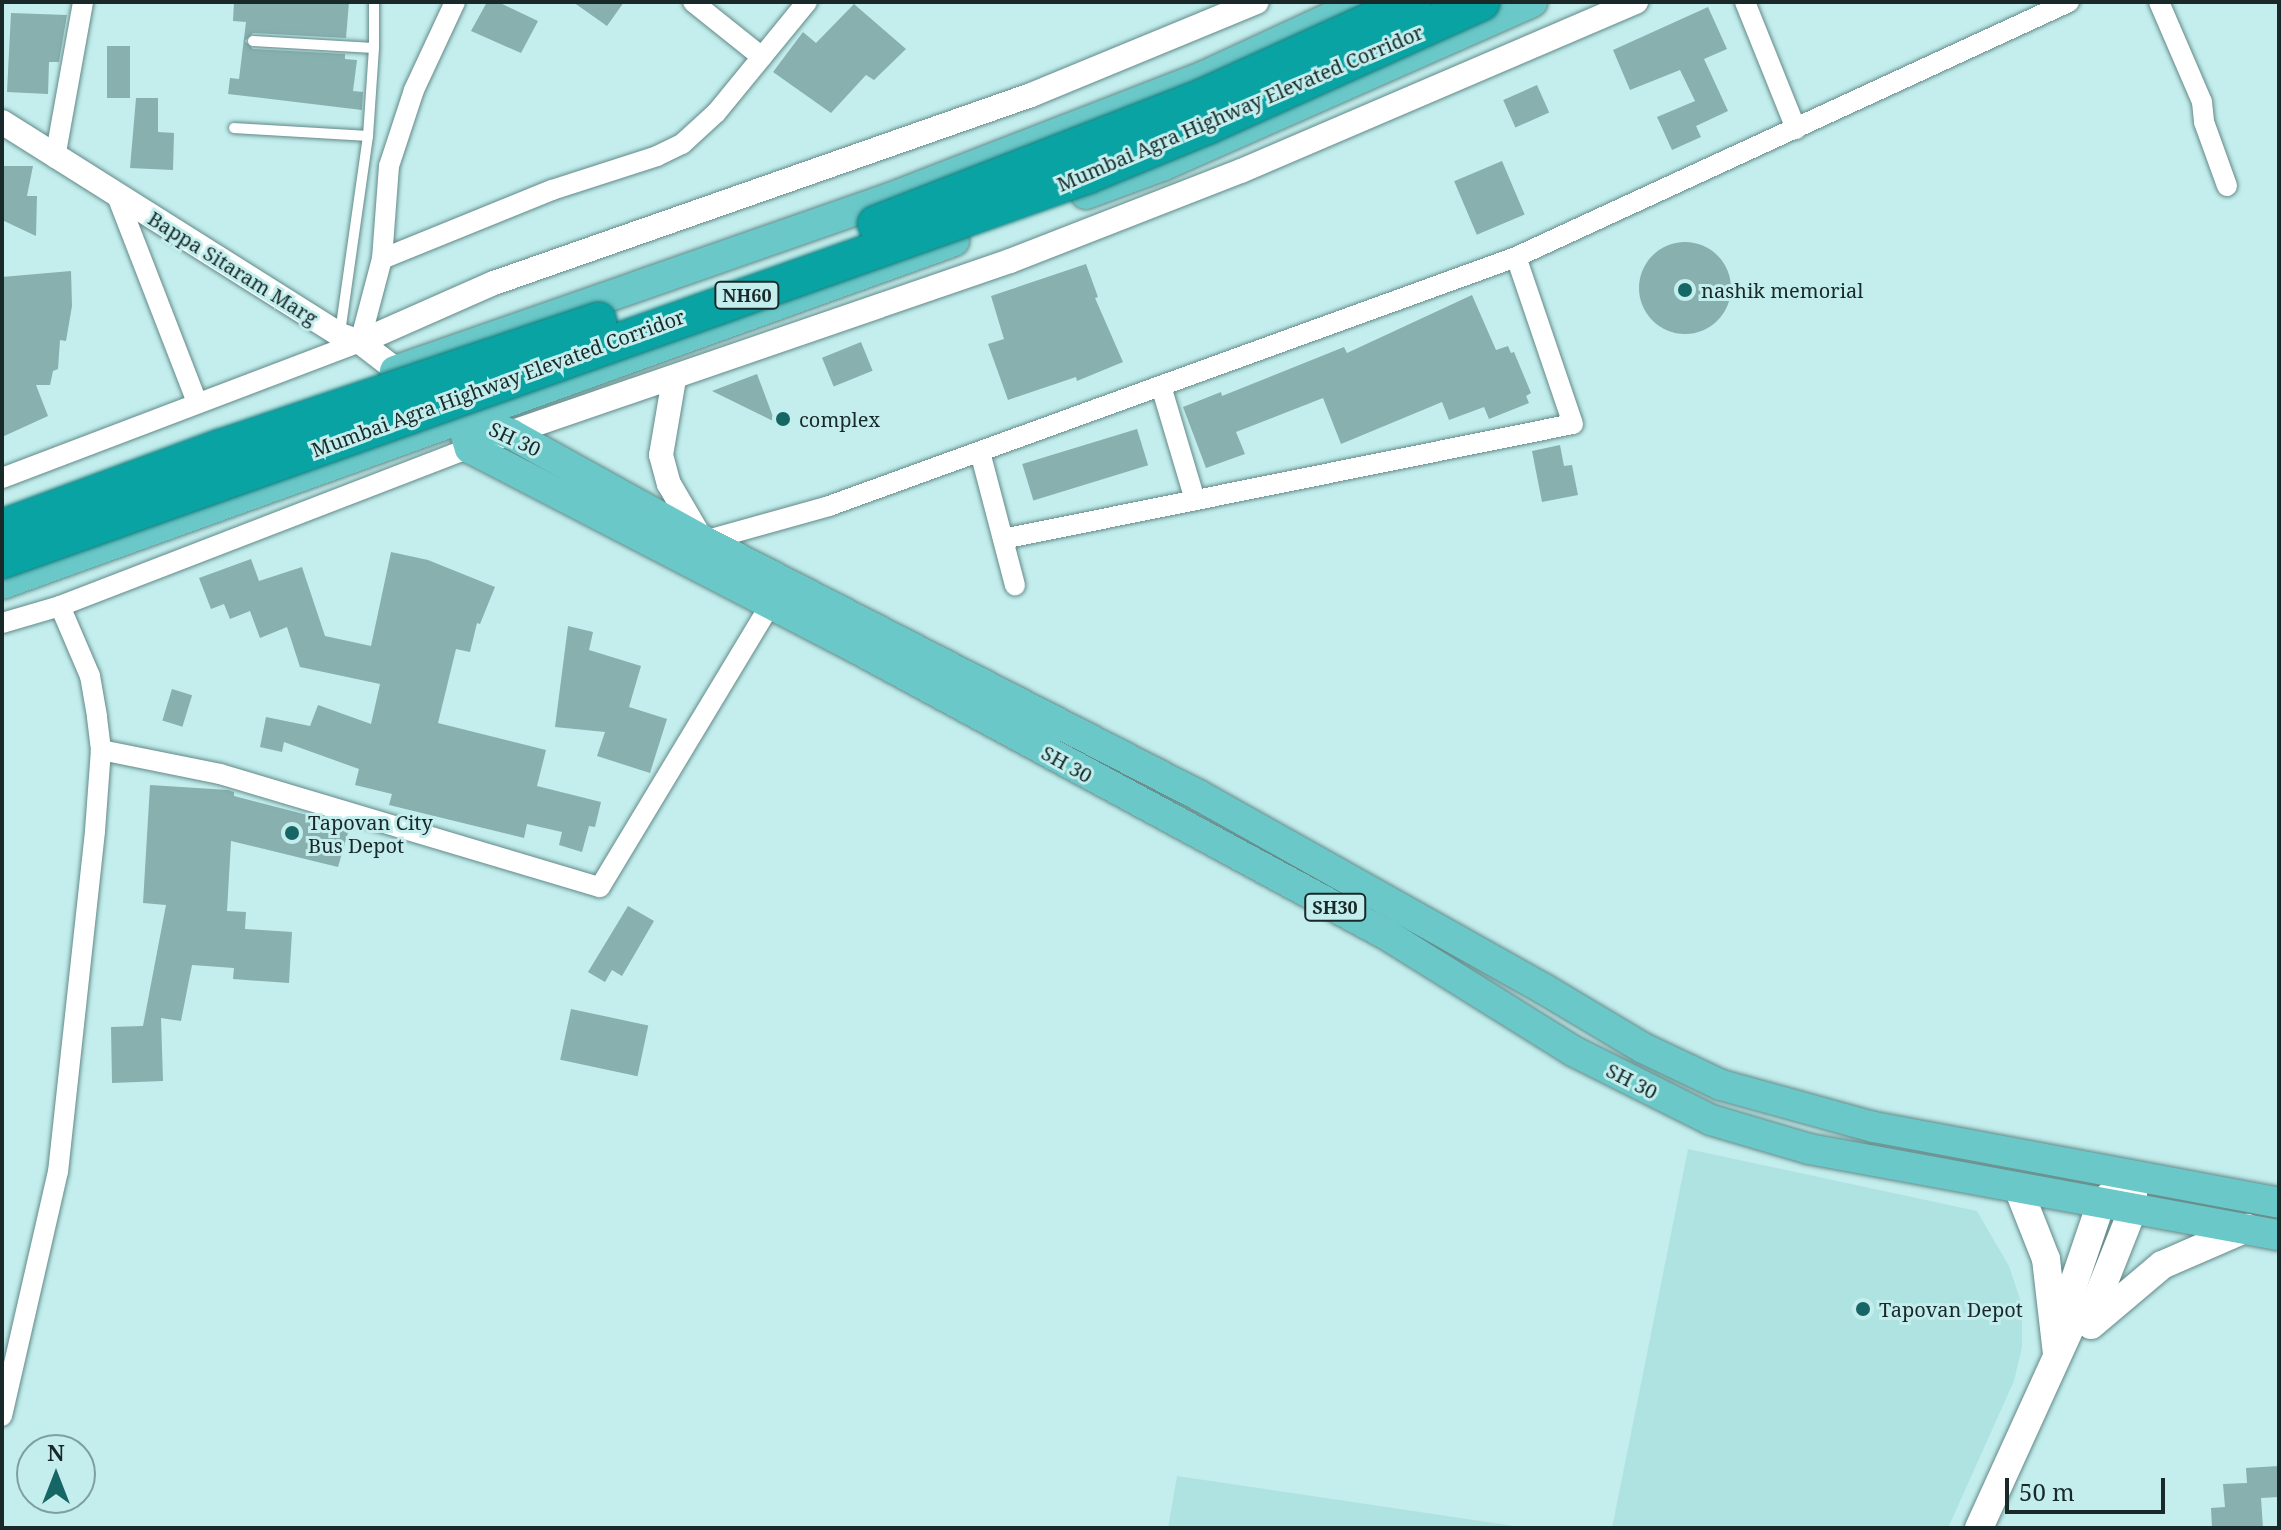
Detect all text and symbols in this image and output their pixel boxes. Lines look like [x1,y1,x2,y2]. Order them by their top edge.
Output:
street label: Mumbai Agra Highway Elevated Corridor [1053,20,1427,196]
street label: Bappa Sitaram Marg [144,206,322,330]
place label: nashik memorial [1701,278,1863,302]
road number: NH60 [713,281,781,309]
marker: nashik memorial [1676,281,1694,299]
street label: Mumbai Agra Highway Elevated Corridor [308,304,688,462]
place label: complex [799,407,880,431]
marker: complex [774,410,792,428]
street label: SH 30 [485,417,545,461]
street label: SH 30 [1037,740,1097,788]
place label: Tapovan City Bus Depot [308,810,433,857]
marker: Tapovan City Bus Depot [283,824,301,842]
road number: SH30 [1303,893,1367,921]
street label: SH 30 [1602,1058,1662,1104]
place label: Tapovan Depot [1879,1297,2023,1321]
marker: Tapovan Depot [1854,1300,1872,1318]
north arrow [16,1434,96,1514]
text: N [47,1437,65,1467]
scale bar [2009,1462,2169,1512]
text: 50 m [2019,1475,2075,1508]

